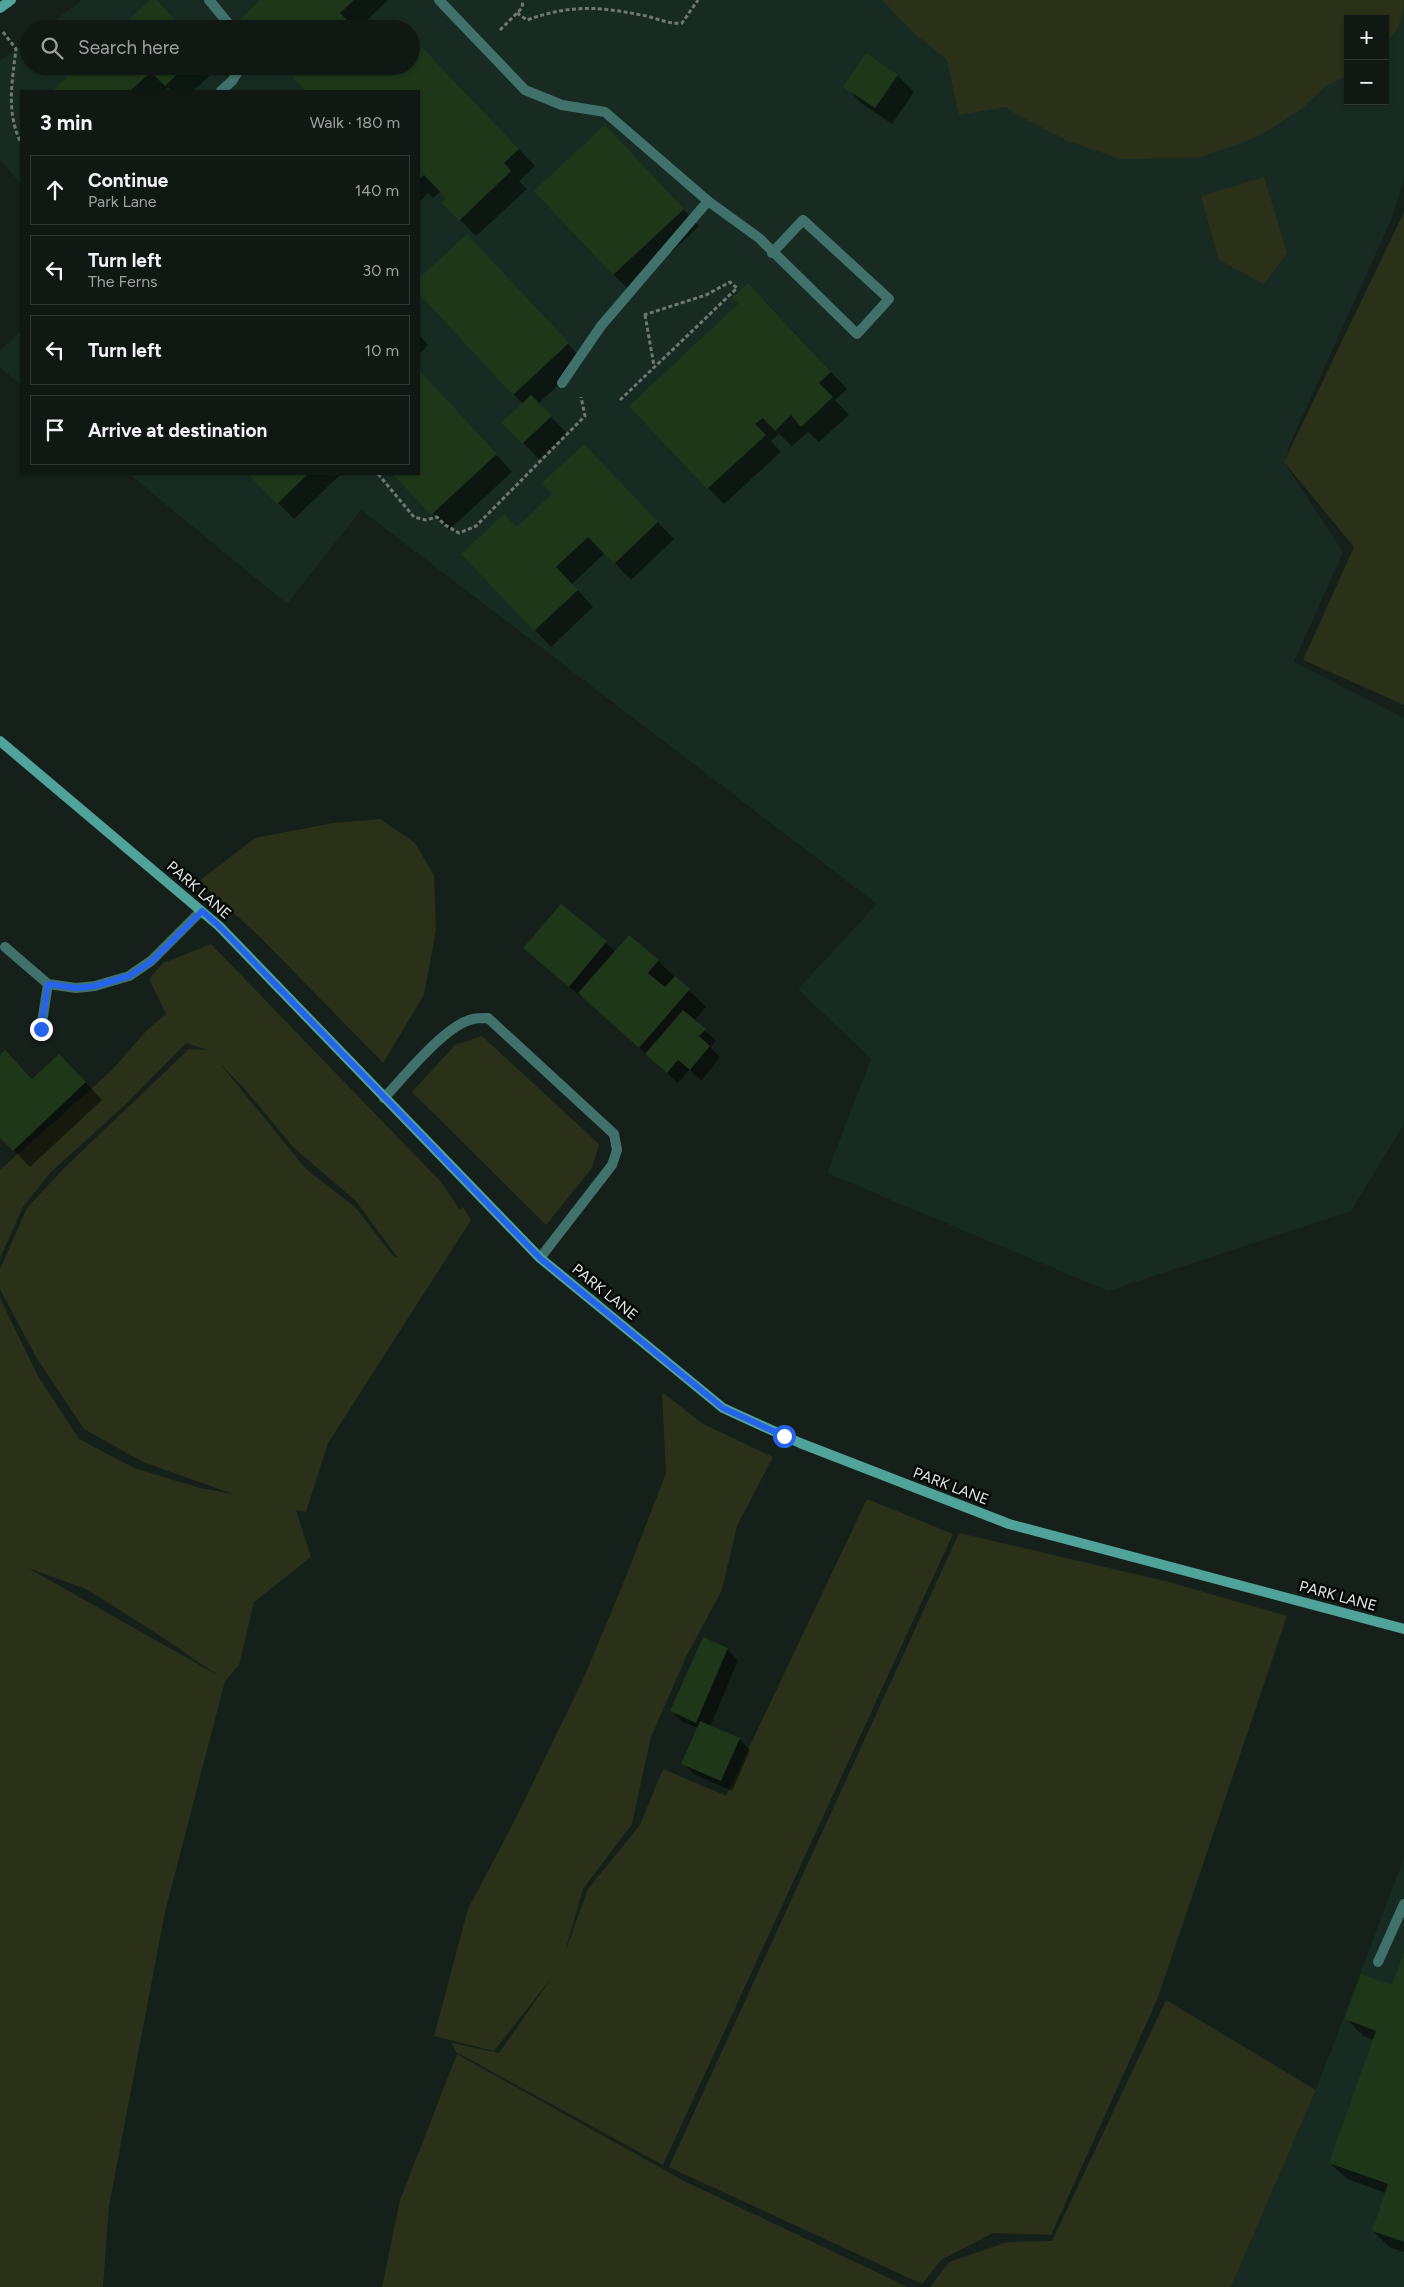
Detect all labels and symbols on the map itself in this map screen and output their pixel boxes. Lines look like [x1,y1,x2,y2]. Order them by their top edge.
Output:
street label: PARK LANE [163,857,235,923]
route end [30,1018,53,1041]
street label: PARK LANE [568,1260,642,1324]
route start [773,1425,796,1448]
street label: PARK LANE [911,1463,991,1509]
street label: PARK LANE [1297,1577,1379,1615]

